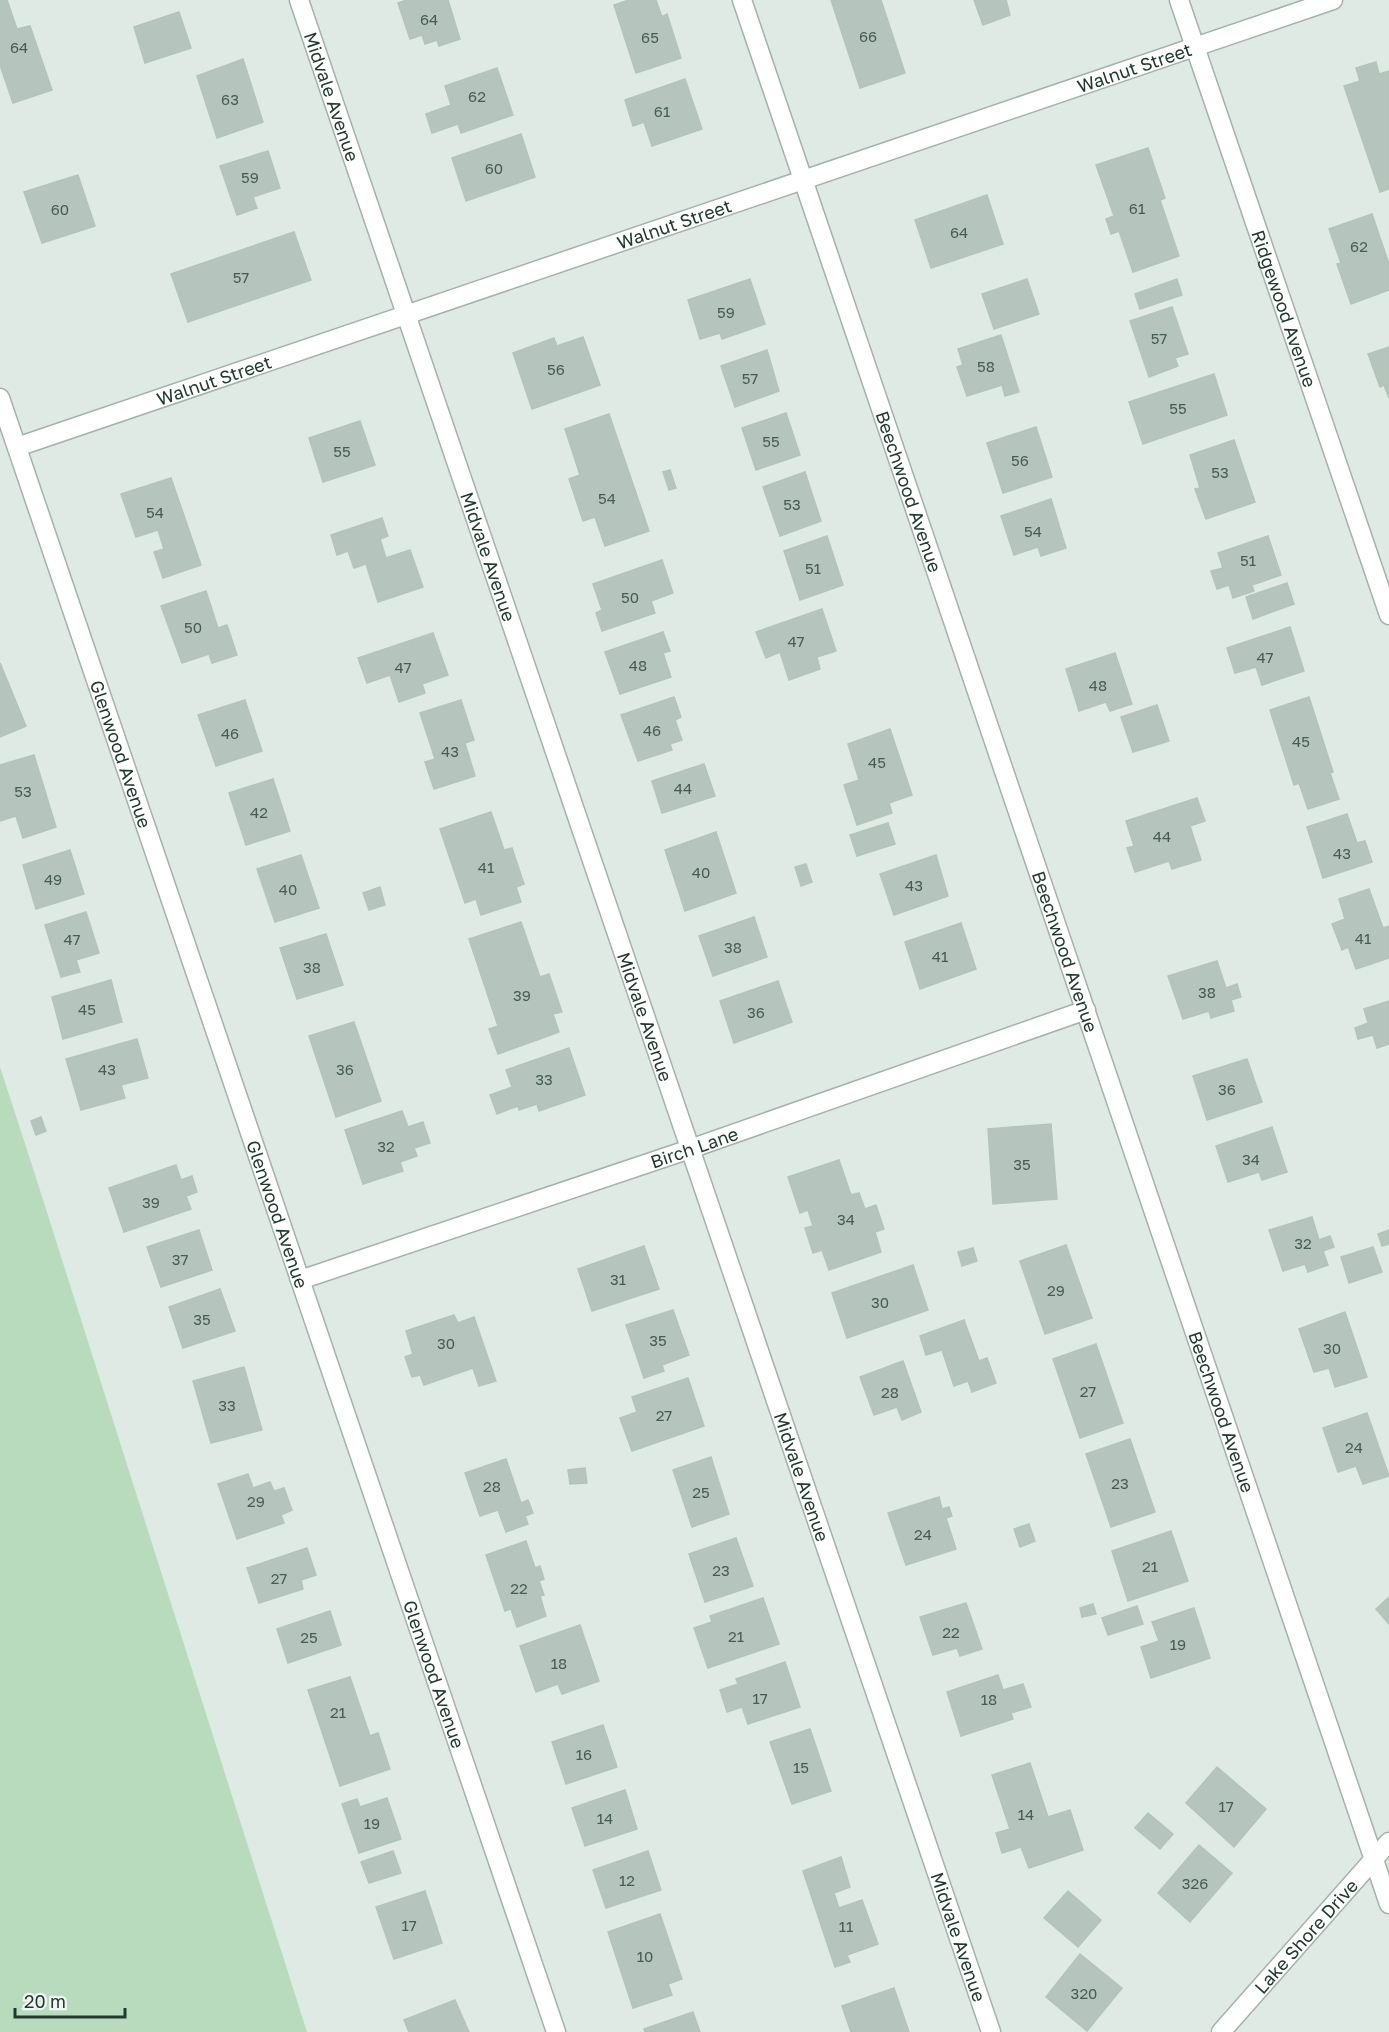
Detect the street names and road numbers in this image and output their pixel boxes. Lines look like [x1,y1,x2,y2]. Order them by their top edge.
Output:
street label: Midvale Avenue [300,29,364,164]
street label: Walnut Street [1074,38,1194,97]
street label: Walnut Street [614,194,734,253]
street label: Ridgewood Avenue [1247,227,1321,390]
street label: Walnut Street [154,350,274,410]
street label: Beechwood Avenue [871,408,947,575]
street label: Midvale Avenue [456,489,521,624]
street label: Glenwood Avenue [86,677,156,831]
street label: Beechwood Avenue [1028,868,1103,1035]
street label: Midvale Avenue [613,949,677,1084]
street label: Birch Lane [648,1122,741,1172]
street label: Glenwood Avenue [242,1137,313,1291]
street label: Beechwood Avenue [1184,1328,1259,1495]
street label: Midvale Avenue [770,1409,834,1544]
street label: Glenwood Avenue [399,1597,470,1751]
street label: Midvale Avenue [926,1869,991,2004]
street label: Lake Shore Drive [1249,1874,1362,1998]

